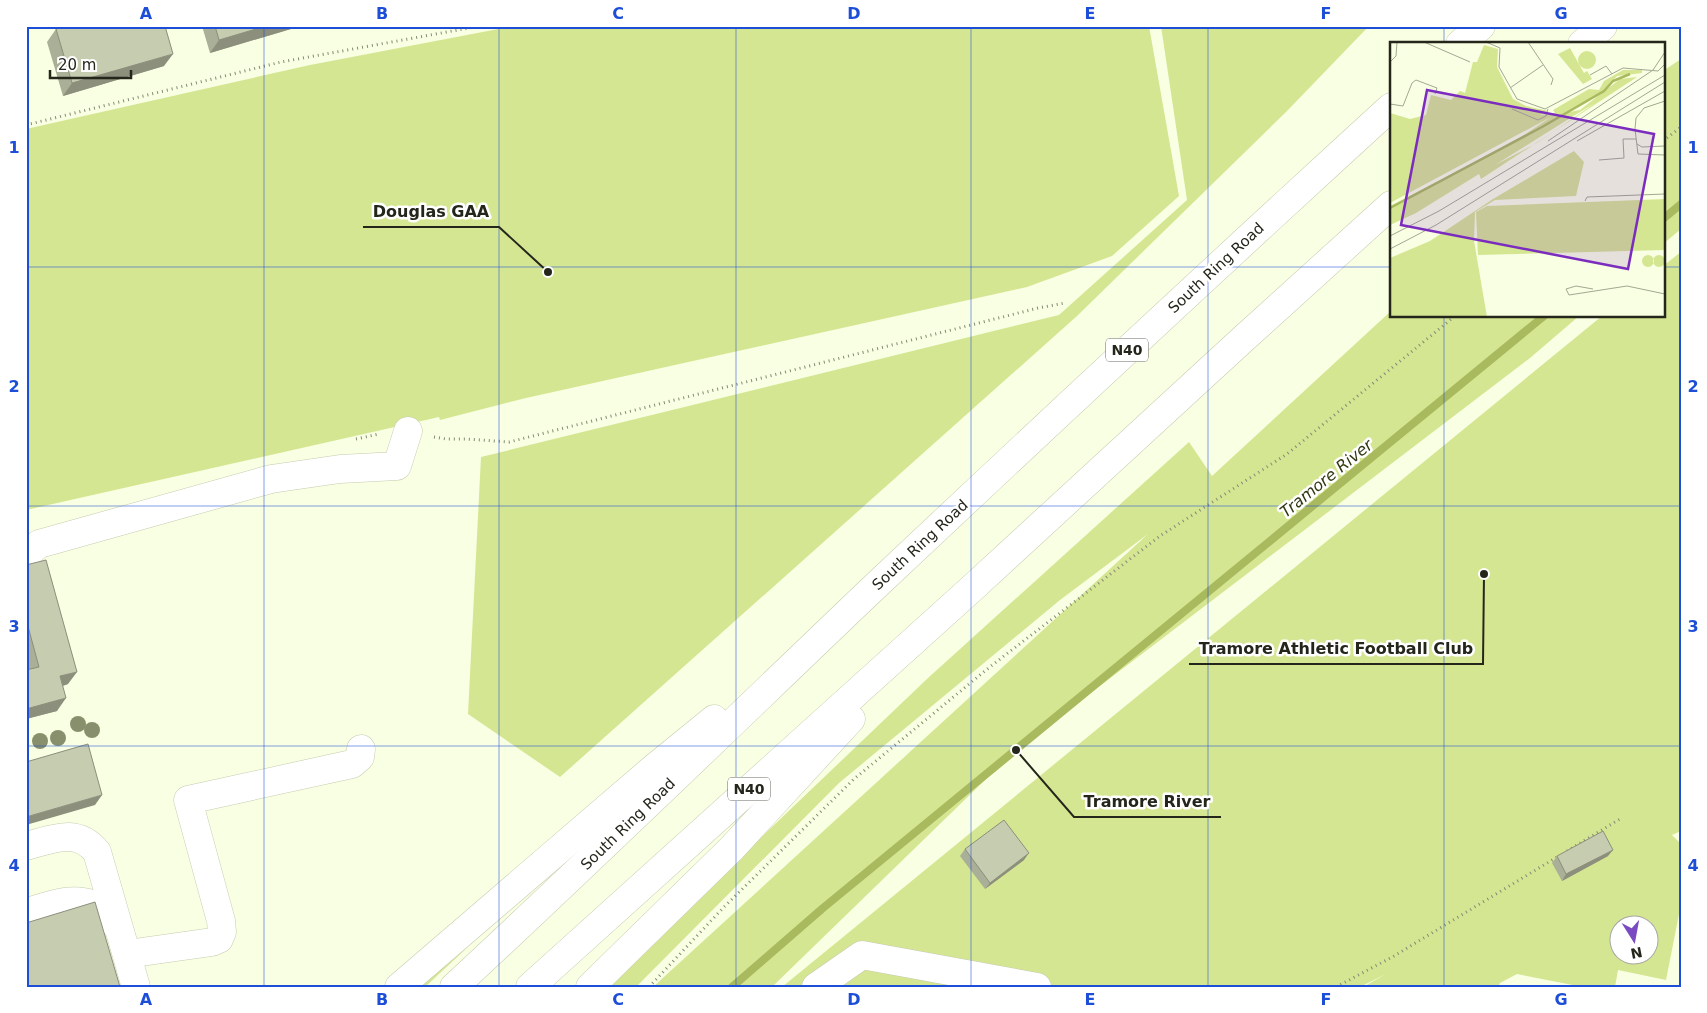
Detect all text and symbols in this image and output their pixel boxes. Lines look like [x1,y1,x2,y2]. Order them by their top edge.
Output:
text: A [140,4,153,23]
text: B [376,4,388,23]
text: C [612,4,624,23]
text: D [847,4,861,23]
text: E [1085,4,1095,23]
text: F [1321,4,1331,23]
text: G [1554,4,1568,23]
inset map [1390,42,1664,318]
scale bar [50,48,131,80]
text: 20 m [58,56,96,74]
text: 1 [8,138,20,157]
text: 1 [1687,138,1699,157]
callout: Douglas GAA [363,196,499,227]
text: Douglas GAA [373,202,490,221]
street label: South Ring Road [1164,219,1268,317]
road number: N40 [1106,338,1148,362]
text: 2 [8,377,20,396]
text: 2 [1687,377,1699,396]
water label: Tramore River [1276,434,1377,521]
street label: South Ring Road [868,496,972,594]
text: 3 [8,617,20,636]
text: 3 [1687,617,1699,636]
callout: Tramore Athletic Football Club [1189,633,1483,664]
text: Tramore Athletic Football Club [1199,639,1473,658]
street label: South Ring Road [577,774,679,874]
road number: N40 [728,778,770,801]
callout: Tramore River [1074,786,1221,817]
text: Tramore River [1084,792,1211,811]
text: 4 [8,856,20,875]
text: 4 [1687,856,1699,875]
north arrow [1610,916,1660,966]
text: N [1629,944,1644,962]
text: A [140,990,153,1009]
text: B [376,990,388,1009]
text: C [612,990,624,1009]
text: D [847,990,861,1009]
text: E [1085,990,1095,1009]
text: F [1321,990,1331,1009]
text: G [1554,990,1568,1009]

